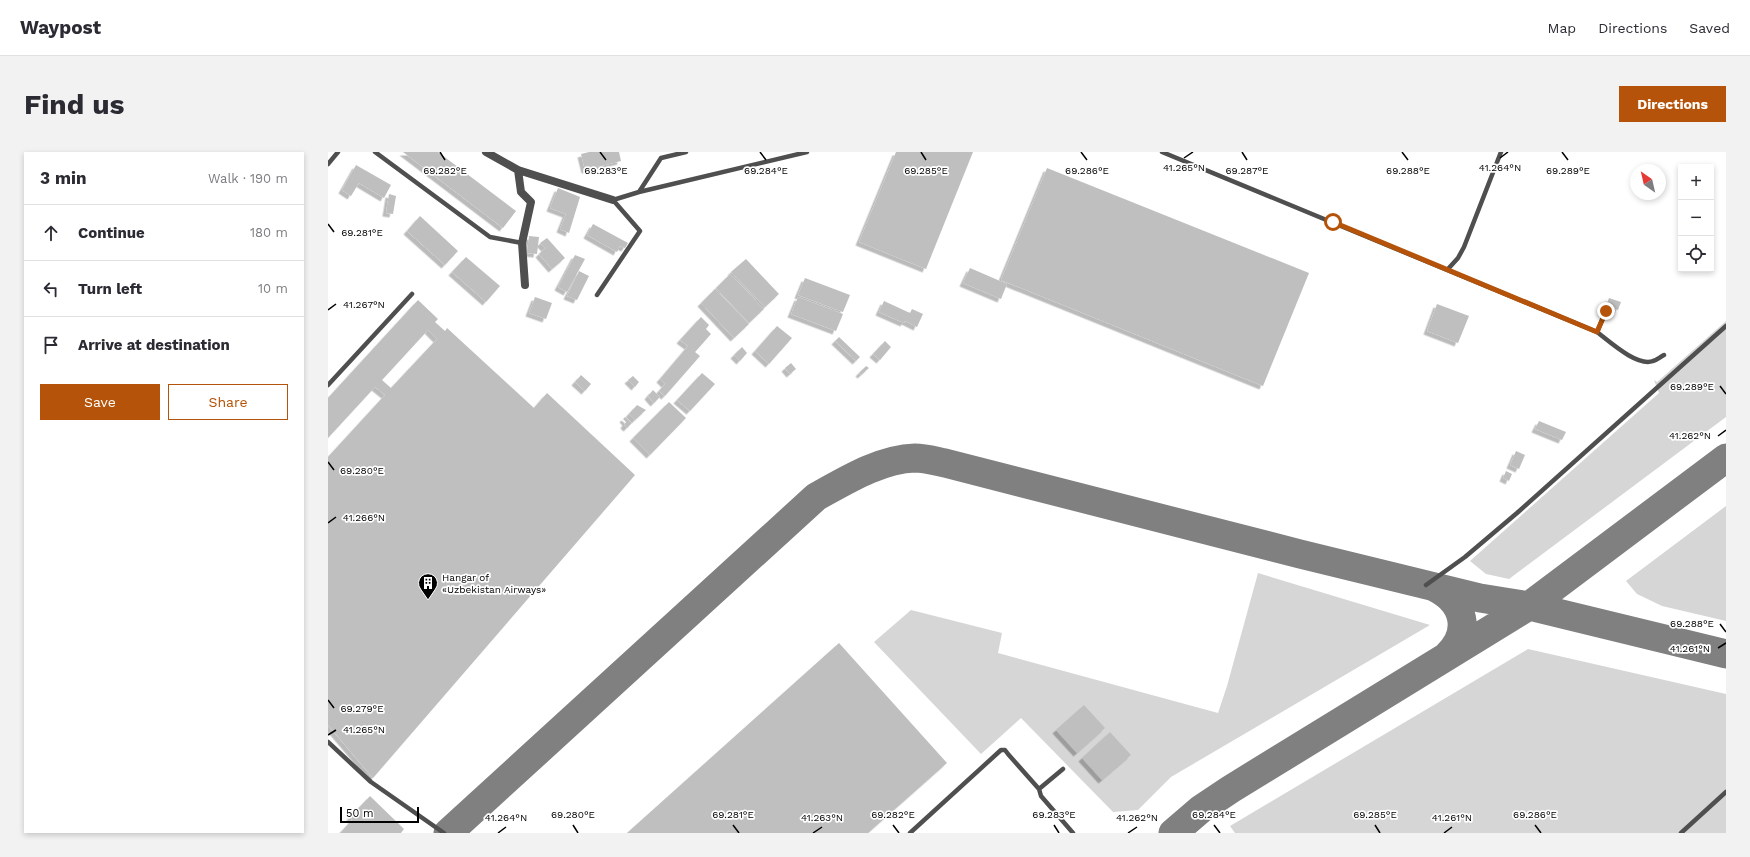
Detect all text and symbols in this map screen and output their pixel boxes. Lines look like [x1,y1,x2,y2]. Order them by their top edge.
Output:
text: Waypost [20,16,101,39]
text: Map [1548,20,1576,36]
text: Directions [1598,20,1667,36]
text: Saved [1689,20,1730,36]
button: Directions [1619,86,1726,122]
text: Find us [24,88,124,121]
text: 41.265°N [1163,162,1205,173]
text: 41.264°N [1479,162,1521,173]
north arrow [1630,164,1666,200]
map controls [1678,164,1714,272]
button: + [1678,164,1714,200]
text: 69.282°E [423,165,467,176]
text: 69.283°E [584,165,628,176]
text: 69.284°E [744,165,788,176]
text: 69.285°E [904,165,948,176]
text: 69.286°E [1065,165,1109,176]
text: 69.287°E [1226,165,1268,176]
text: 69.288°E [1386,165,1430,176]
text: 69.289°E [1546,165,1590,176]
text: 3 min [40,168,86,188]
text: Walk · 190 m [208,171,288,186]
button: − [1678,200,1714,236]
route start [1324,213,1342,231]
icon: ahead [40,222,62,244]
text: Continue [78,224,145,242]
text: 180 m [250,225,288,240]
text: 69.281°E [341,227,383,238]
button: locate [1678,236,1714,272]
icon: left [40,278,62,300]
text: Turn left [78,280,142,298]
text: 10 m [258,281,288,296]
text: 41.267°N [343,299,385,310]
route end [1597,302,1615,320]
icon: arrive [40,334,62,356]
text: Arrive at destination [78,336,230,354]
text: 69.289°E [1670,381,1714,392]
button: Save [40,384,160,420]
button: Share [168,384,288,420]
text: 41.262°N [1669,430,1711,441]
text: 69.280°E [340,465,384,476]
text: 41.266°N [343,512,385,523]
building icon: Hangar of «Uzbekistan Airways» [417,572,439,600]
place label: Hangar of «Uzbekistan Airways» [442,572,546,595]
text: 69.288°E [1670,618,1714,629]
text: 41.261°N [1670,643,1710,654]
text: 69.279°E [340,703,384,714]
text: 41.265°N [343,724,385,735]
scale bar [340,805,419,824]
text: 50 m [346,807,373,820]
text: 69.280°E [551,809,595,820]
text: 69.281°E [712,809,754,820]
text: 69.282°E [871,809,915,820]
text: 69.283°E [1032,809,1076,820]
text: 69.284°E [1192,809,1236,820]
text: 69.285°E [1353,809,1397,820]
text: 69.286°E [1513,809,1557,820]
text: 41.264°N [485,812,527,823]
text: 41.263°N [801,812,843,823]
text: 41.262°N [1116,812,1158,823]
text: 41.261°N [1432,812,1472,823]

